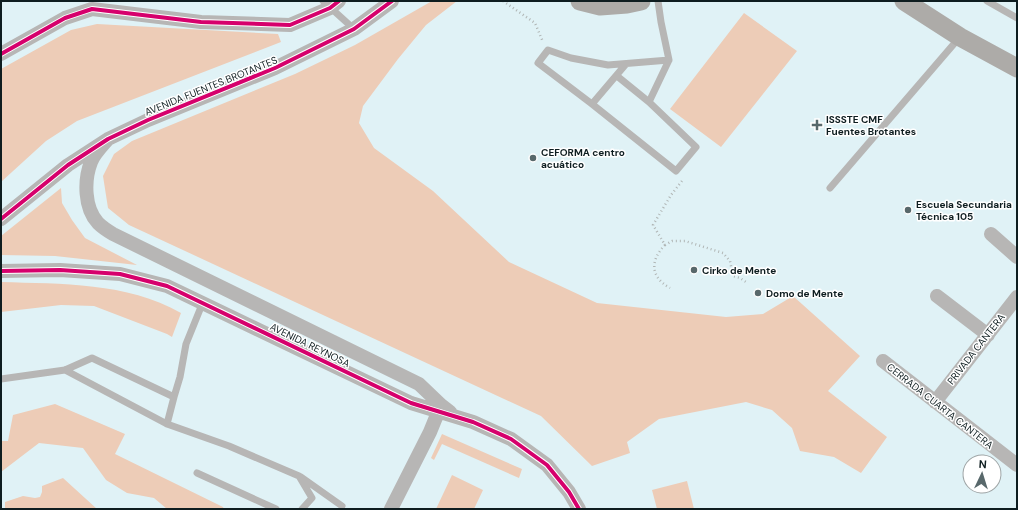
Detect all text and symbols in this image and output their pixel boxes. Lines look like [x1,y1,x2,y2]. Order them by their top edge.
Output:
street label: AVENIDA FUENTES BROTANTES [143,53,279,119]
place label: ISSSTE CMF Fuentes Brotantes [826,113,916,138]
marker: ISSSTE CMF Fuentes Brotantes [811,119,823,131]
place label: CEFORMA centro acuático [541,146,625,171]
marker: CEFORMA centro acuático [528,153,538,163]
place label: Escuela Secundaria Técnica 105 [916,198,1012,223]
marker: Escuela Secundaria Técnica 105 [903,205,913,215]
place label: Cirko de Mente [702,264,776,277]
marker: Cirko de Mente [689,265,699,275]
place label: Domo de Mente [766,287,843,300]
marker: Domo de Mente [753,288,763,298]
street label: PRIVADA CANTERA [944,311,1008,387]
street label: AVENIDA REYNOSA [268,320,352,370]
street label: CERRADA CUARTA CANTERA [884,360,996,452]
north arrow [962,454,1002,494]
text: N [978,457,987,471]

